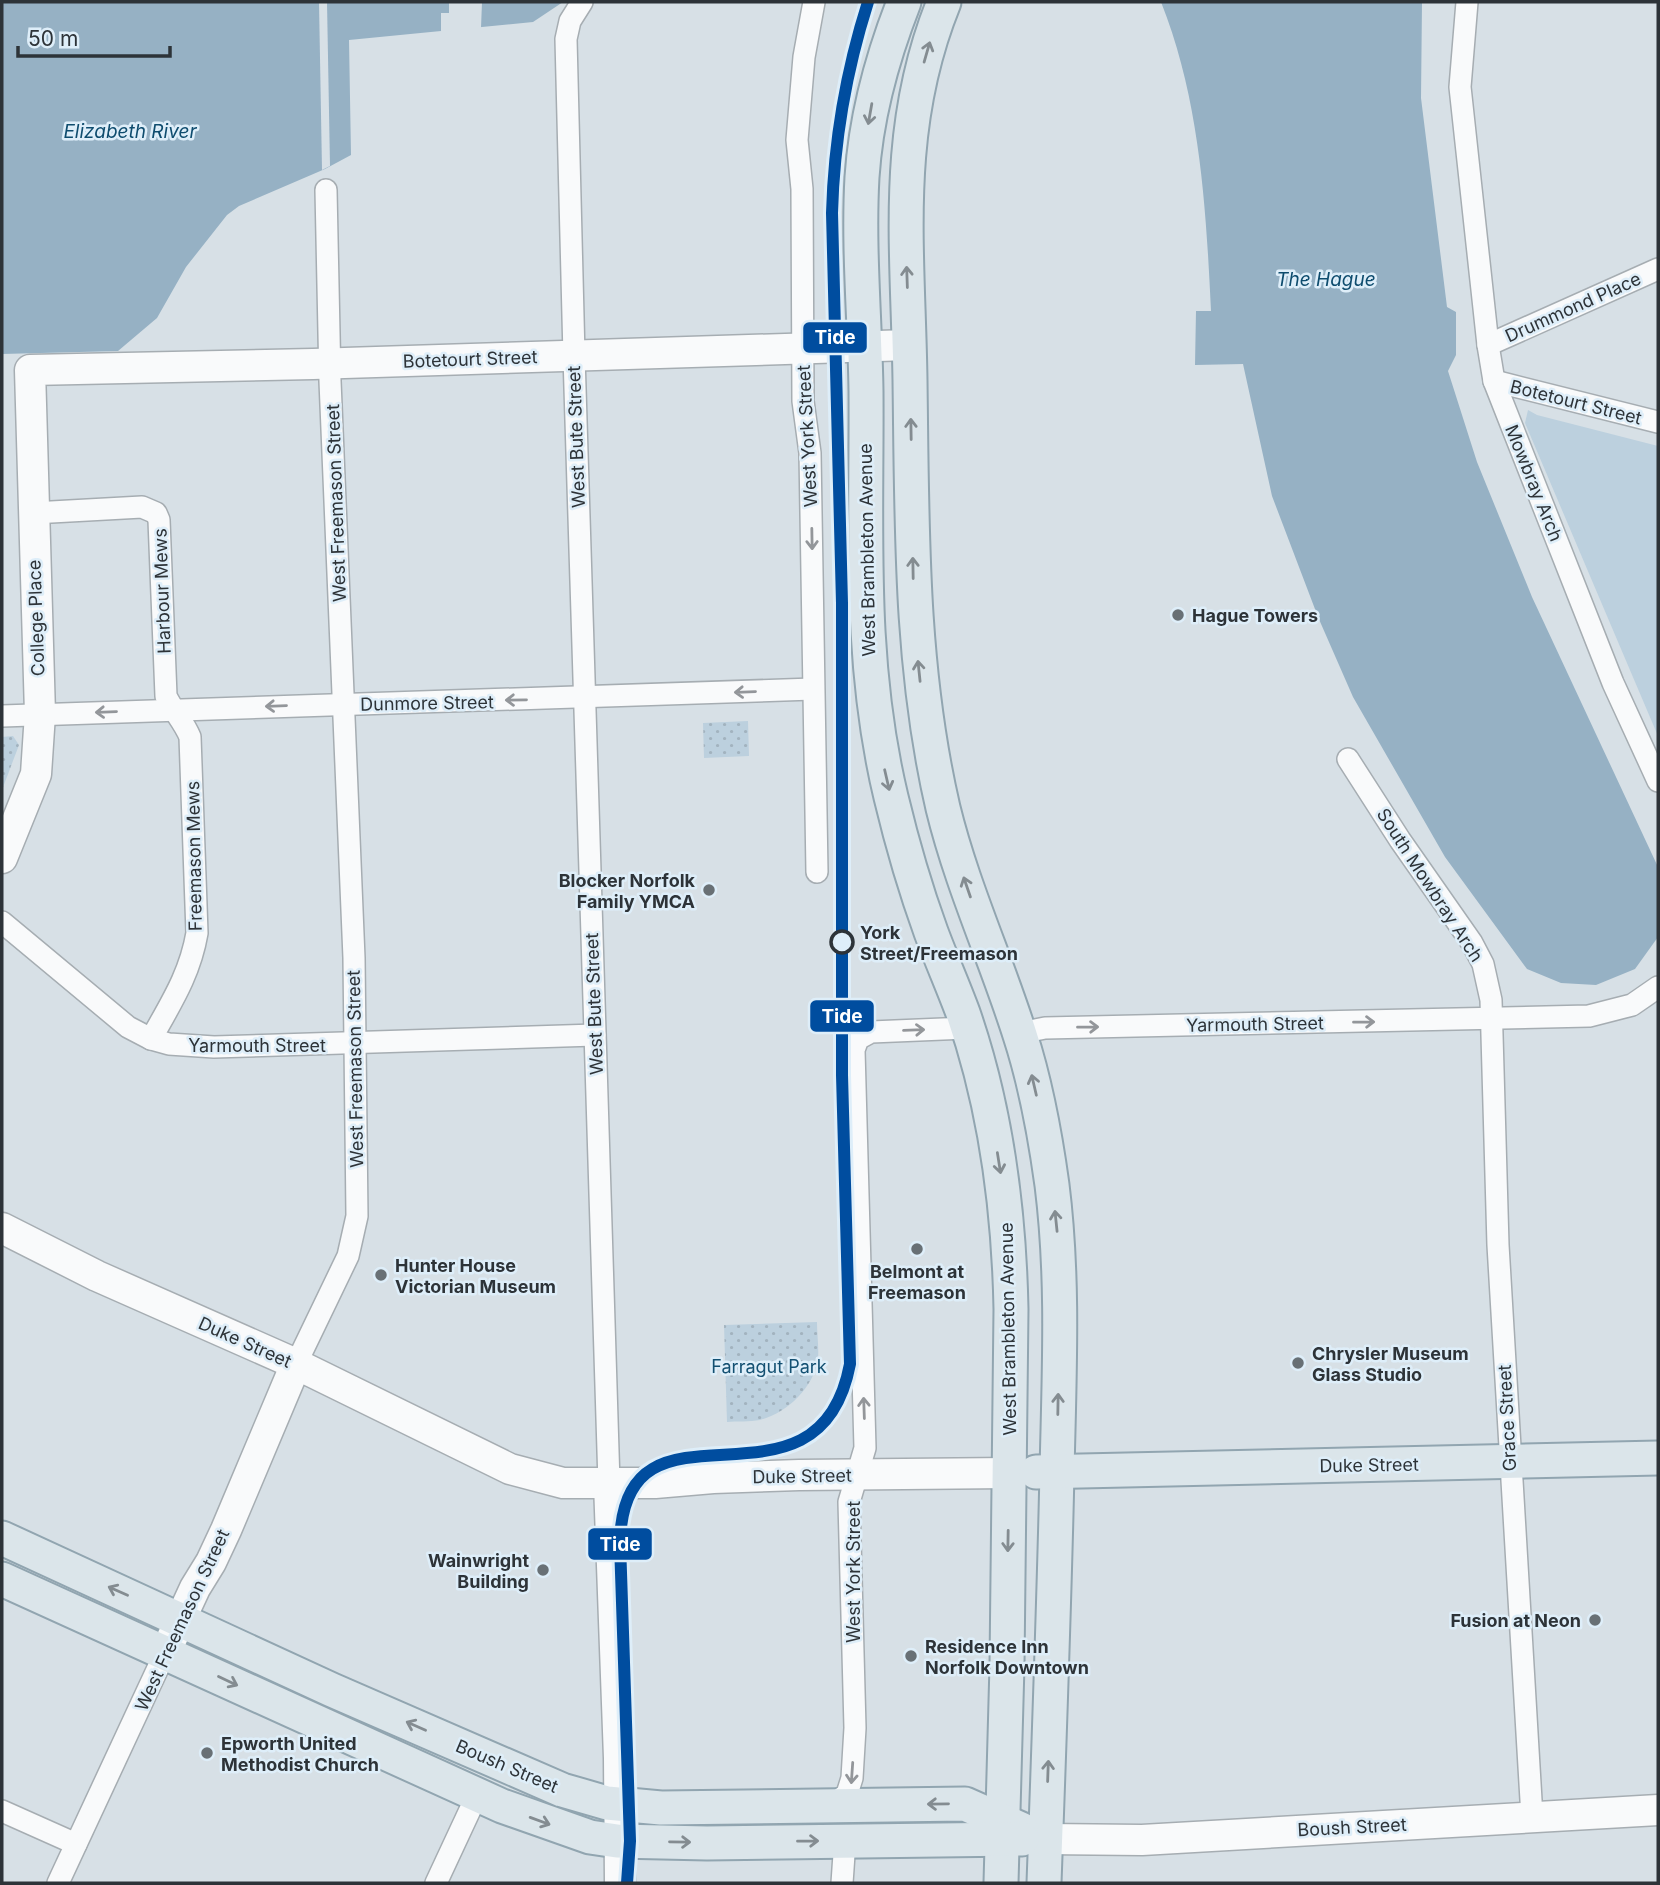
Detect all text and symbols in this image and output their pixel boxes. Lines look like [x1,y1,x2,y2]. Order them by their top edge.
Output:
scale bar [18,14,170,58]
text: 50 m [28,26,78,51]
one-way arrow [921,41,934,63]
one-way arrow [863,102,877,125]
water label: Elizabeth River [63,120,197,143]
one-way arrow [900,266,913,289]
water label: The Hague [1276,268,1376,291]
street label: Drummond Place [1502,268,1644,346]
line badge: Tide [802,321,868,354]
text: Tide [814,326,856,349]
street label: Botetourt Street [402,346,538,372]
street label: West York Street [793,364,821,508]
street label: West Bute Street [563,365,589,508]
street label: Botetourt Street [1508,376,1644,429]
street label: West Freemason Street [322,404,350,602]
one-way arrow [904,418,917,441]
street label: Mowbray Arch [1501,422,1567,544]
street label: West Brambleton Avenue [855,443,879,657]
one-way arrow [805,527,819,550]
street label: Harbour Mews [149,528,175,654]
one-way arrow [906,557,920,580]
street label: College Place [23,559,49,677]
place label: Hague Towers [1192,605,1318,626]
marker: Hague Towers [1170,607,1186,623]
one-way arrow [912,660,925,683]
one-way arrow [734,686,757,699]
street label: Dunmore Street [360,691,494,715]
one-way arrow [505,693,528,707]
one-way arrow [264,700,287,713]
one-way arrow [95,705,118,718]
one-way arrow [881,768,894,791]
street label: Freemason Mews [182,781,206,931]
street label: South Mowbray Arch [1373,804,1487,966]
place label: Blocker Norfolk Family YMCA [559,870,696,912]
one-way arrow [960,877,972,899]
marker: Blocker Norfolk Family YMCA [701,882,717,898]
place label: York Street/Freemason [860,922,1018,964]
marker: York Street/Freemason [830,930,854,954]
street label: West Bute Street [581,932,607,1075]
street label: West Freemason Street [343,970,367,1168]
line badge: Tide [809,999,875,1033]
text: Tide [821,1005,863,1028]
street label: Yarmouth Street [1186,1012,1324,1036]
one-way arrow [1352,1015,1375,1028]
one-way arrow [1076,1021,1099,1034]
one-way arrow [902,1023,925,1037]
street label: Yarmouth Street [188,1035,326,1056]
one-way arrow [1027,1074,1040,1097]
one-way arrow [993,1151,1006,1174]
one-way arrow [1049,1210,1062,1233]
street label: West Brambleton Avenue [996,1222,1020,1436]
marker: Belmont at Freemason [909,1241,925,1257]
place label: Hunter House Victorian Museum [395,1255,556,1297]
place label: Belmont at Freemason [868,1261,966,1303]
marker: Hunter House Victorian Museum [373,1267,389,1283]
street label: Duke Street [195,1312,295,1372]
place label: Chrysler Museum Glass Studio [1312,1343,1469,1385]
marker: Chrysler Museum Glass Studio [1290,1355,1306,1371]
park label: Farragut Park [711,1356,827,1377]
street label: Grace Street [1494,1364,1520,1472]
one-way arrow [1051,1392,1065,1415]
one-way arrow [857,1397,870,1420]
street label: Duke Street [1319,1454,1419,1476]
street label: Duke Street [752,1465,852,1487]
street label: West York Street [843,1501,864,1643]
street label: West Freemason Street [131,1526,233,1714]
line badge: Tide [587,1527,653,1561]
one-way arrow [1001,1529,1015,1552]
text: Tide [599,1533,641,1556]
place label: Wainwright Building [428,1550,529,1592]
marker: Wainwright Building [535,1562,551,1578]
one-way arrow [108,1584,129,1597]
place label: Fusion at Neon [1450,1610,1581,1631]
marker: Fusion at Neon [1587,1612,1603,1628]
place label: Residence Inn Norfolk Downtown [925,1636,1089,1678]
marker: Residence Inn Norfolk Downtown [903,1648,919,1664]
one-way arrow [216,1675,238,1688]
one-way arrow [406,1719,427,1732]
place label: Epworth United Methodist Church [221,1733,379,1775]
street label: Boush Street [453,1735,561,1797]
marker: Epworth United Methodist Church [199,1745,215,1761]
one-way arrow [1042,1760,1055,1783]
one-way arrow [845,1761,858,1784]
one-way arrow [926,1798,949,1811]
street label: Boush Street [1297,1814,1407,1840]
one-way arrow [529,1815,551,1828]
one-way arrow [796,1835,819,1848]
one-way arrow [668,1836,691,1849]

